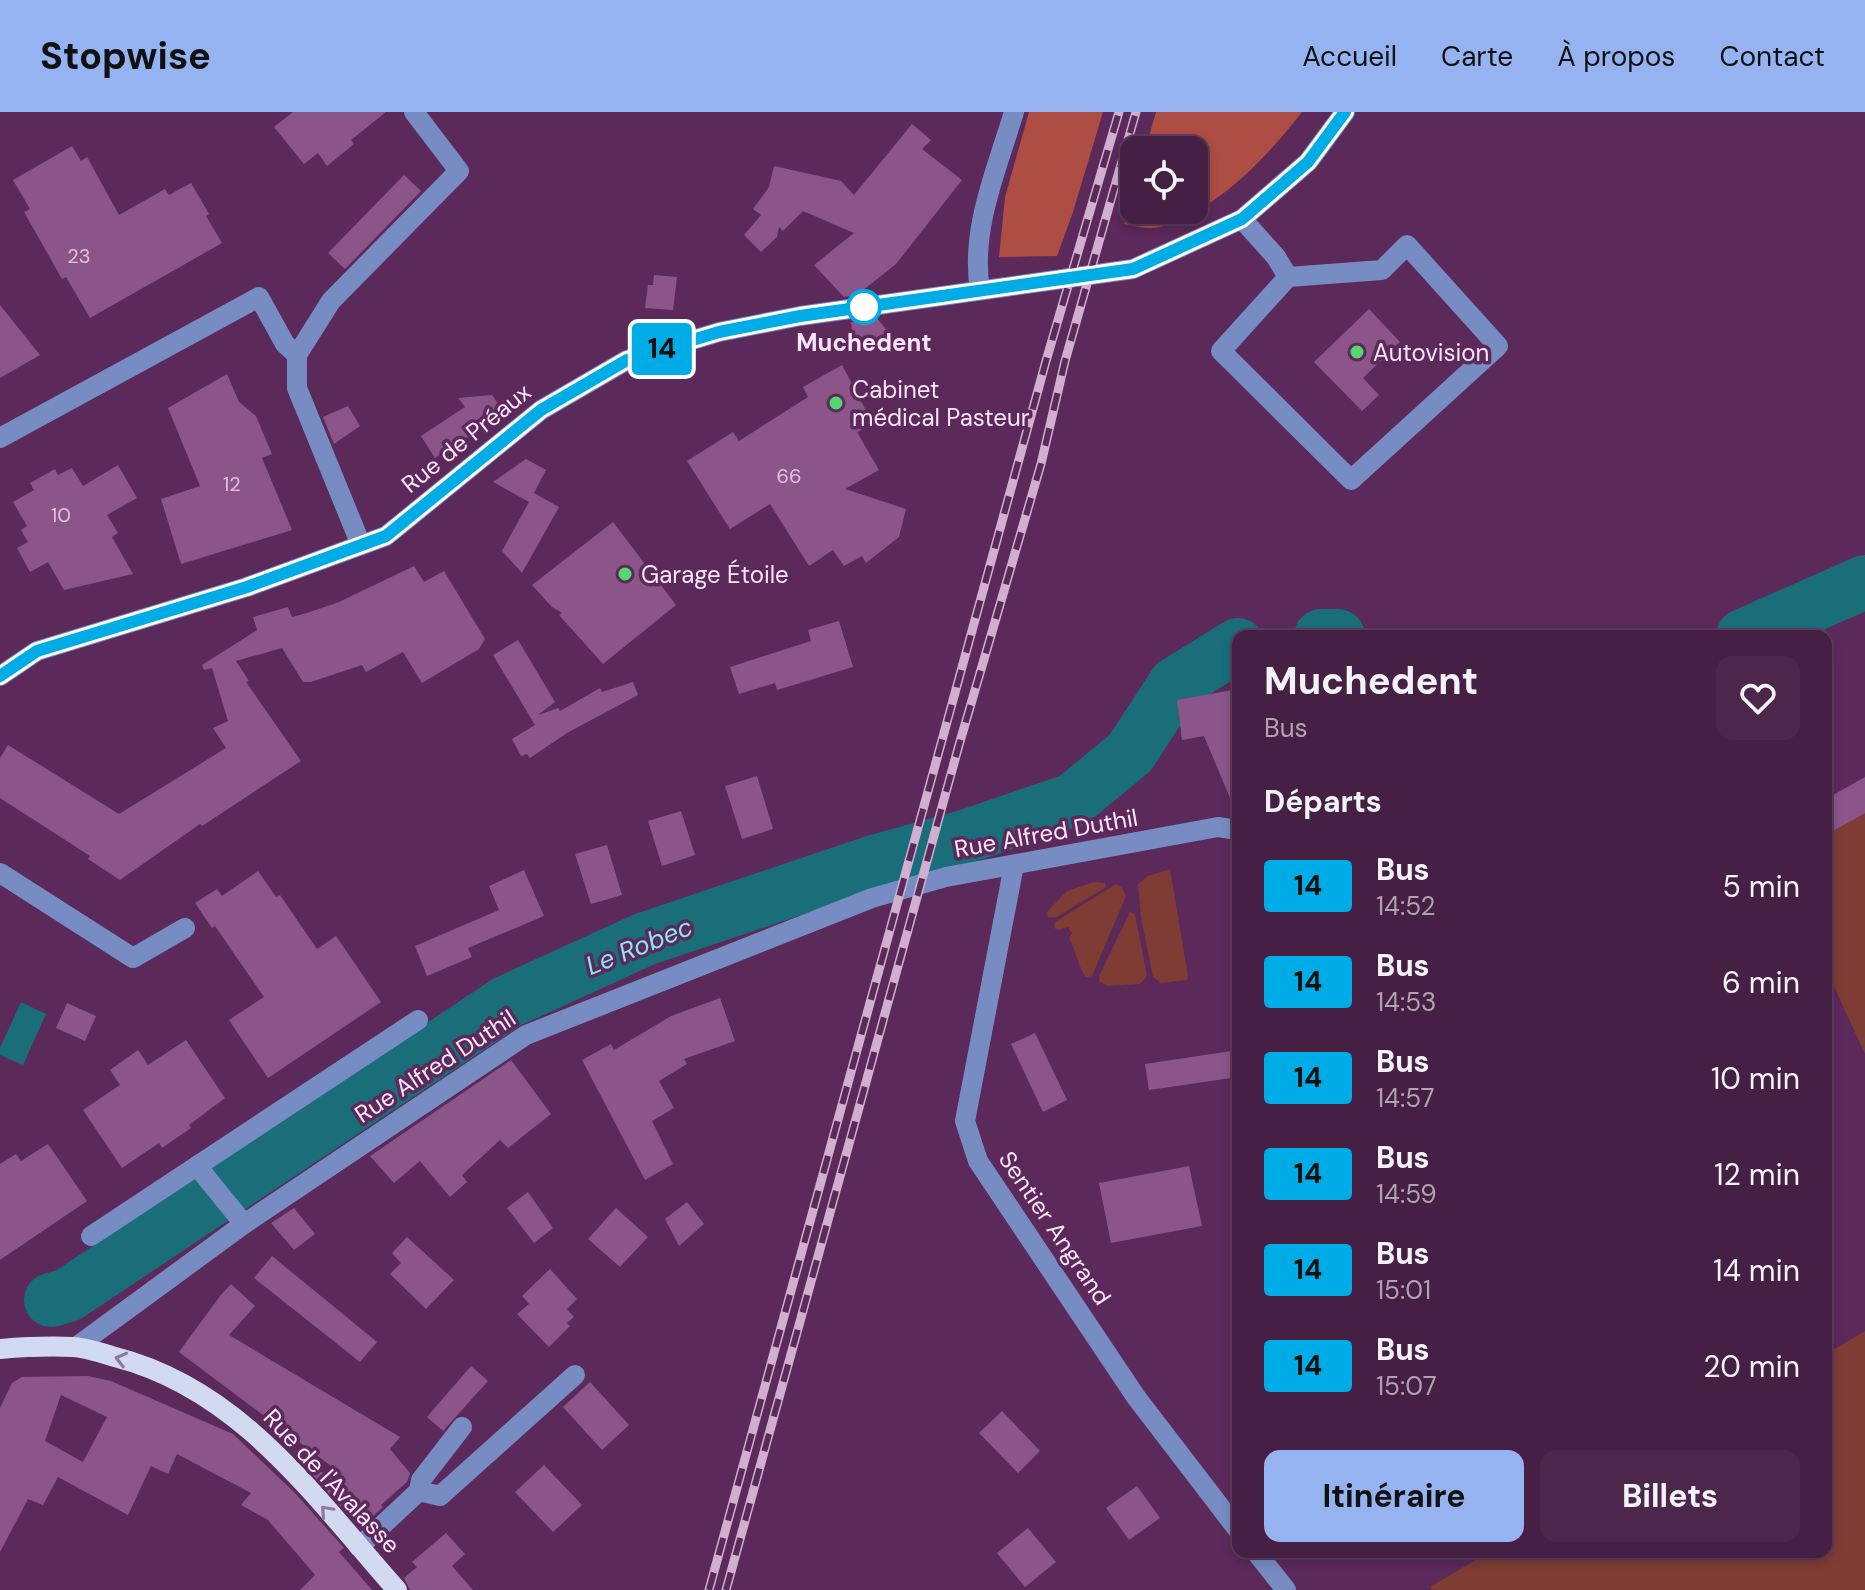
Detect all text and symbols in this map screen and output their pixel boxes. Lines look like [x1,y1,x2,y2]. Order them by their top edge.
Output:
text: Stopwise [40,31,211,81]
text: Accueil [1302,38,1397,75]
text: Carte [1441,38,1513,75]
text: À propos [1557,38,1675,75]
text: Contact [1719,38,1825,75]
map controls [1120,136,1208,224]
button: locate [1120,136,1208,224]
house number: 23 [67,243,91,269]
marker: Muchedent [847,290,881,324]
line badge: 14 [626,323,698,375]
place label: Muchedent [796,327,932,358]
text: 14 [648,330,676,367]
place label: Autovision [1373,337,1489,368]
marker: Autovision [1348,343,1366,361]
place label: Cabinet médical Pasteur [852,374,1030,433]
street label: Rue de Préaux [395,376,537,500]
marker: Cabinet médical Pasteur [827,394,845,412]
house number: 66 [776,463,802,489]
house number: 12 [223,471,241,497]
house number: 10 [51,502,71,528]
place label: Garage Étoile [641,559,789,590]
marker: Garage Étoile [616,565,634,583]
text: Muchedent [1264,656,1478,706]
button: heart [1716,656,1800,740]
text: Bus [1264,711,1308,745]
text: Départs [1264,782,1382,821]
street label: Rue Alfred Duthil [952,802,1140,864]
text: Bus [1376,850,1430,889]
text: 14 [1294,867,1322,904]
text: 5 min [1723,867,1800,906]
text: 14:52 [1376,889,1436,923]
water label: Le Robec [581,909,697,983]
text: Bus [1376,946,1430,985]
text: 14 [1294,963,1322,1000]
text: 6 min [1722,963,1800,1002]
text: 14:53 [1376,985,1436,1019]
street label: Rue Alfred Duthil [349,1002,521,1130]
text: Bus [1376,1042,1430,1081]
text: 14 [1294,1059,1322,1096]
text: 10 min [1711,1059,1800,1098]
text: 14:57 [1376,1081,1434,1115]
text: Bus [1376,1138,1430,1177]
street label: Sentier Angrand [992,1145,1118,1311]
text: 14 [1294,1155,1322,1192]
text: 12 min [1714,1155,1800,1194]
text: 14:59 [1376,1177,1437,1211]
text: Bus [1376,1234,1430,1273]
text: 14 [1294,1251,1322,1288]
text: 14 min [1713,1251,1800,1290]
text: 15:01 [1376,1273,1431,1307]
text: Bus [1376,1330,1430,1369]
text: 14 [1294,1347,1322,1384]
text: 20 min [1703,1347,1800,1386]
one-way arrow [115,1351,129,1368]
text: 15:07 [1376,1369,1437,1403]
street label: Rue de l'Avalasse [257,1402,407,1560]
button: Itinéraire [1264,1450,1524,1542]
button: Billets [1540,1450,1800,1542]
one-way arrow [322,1505,336,1520]

